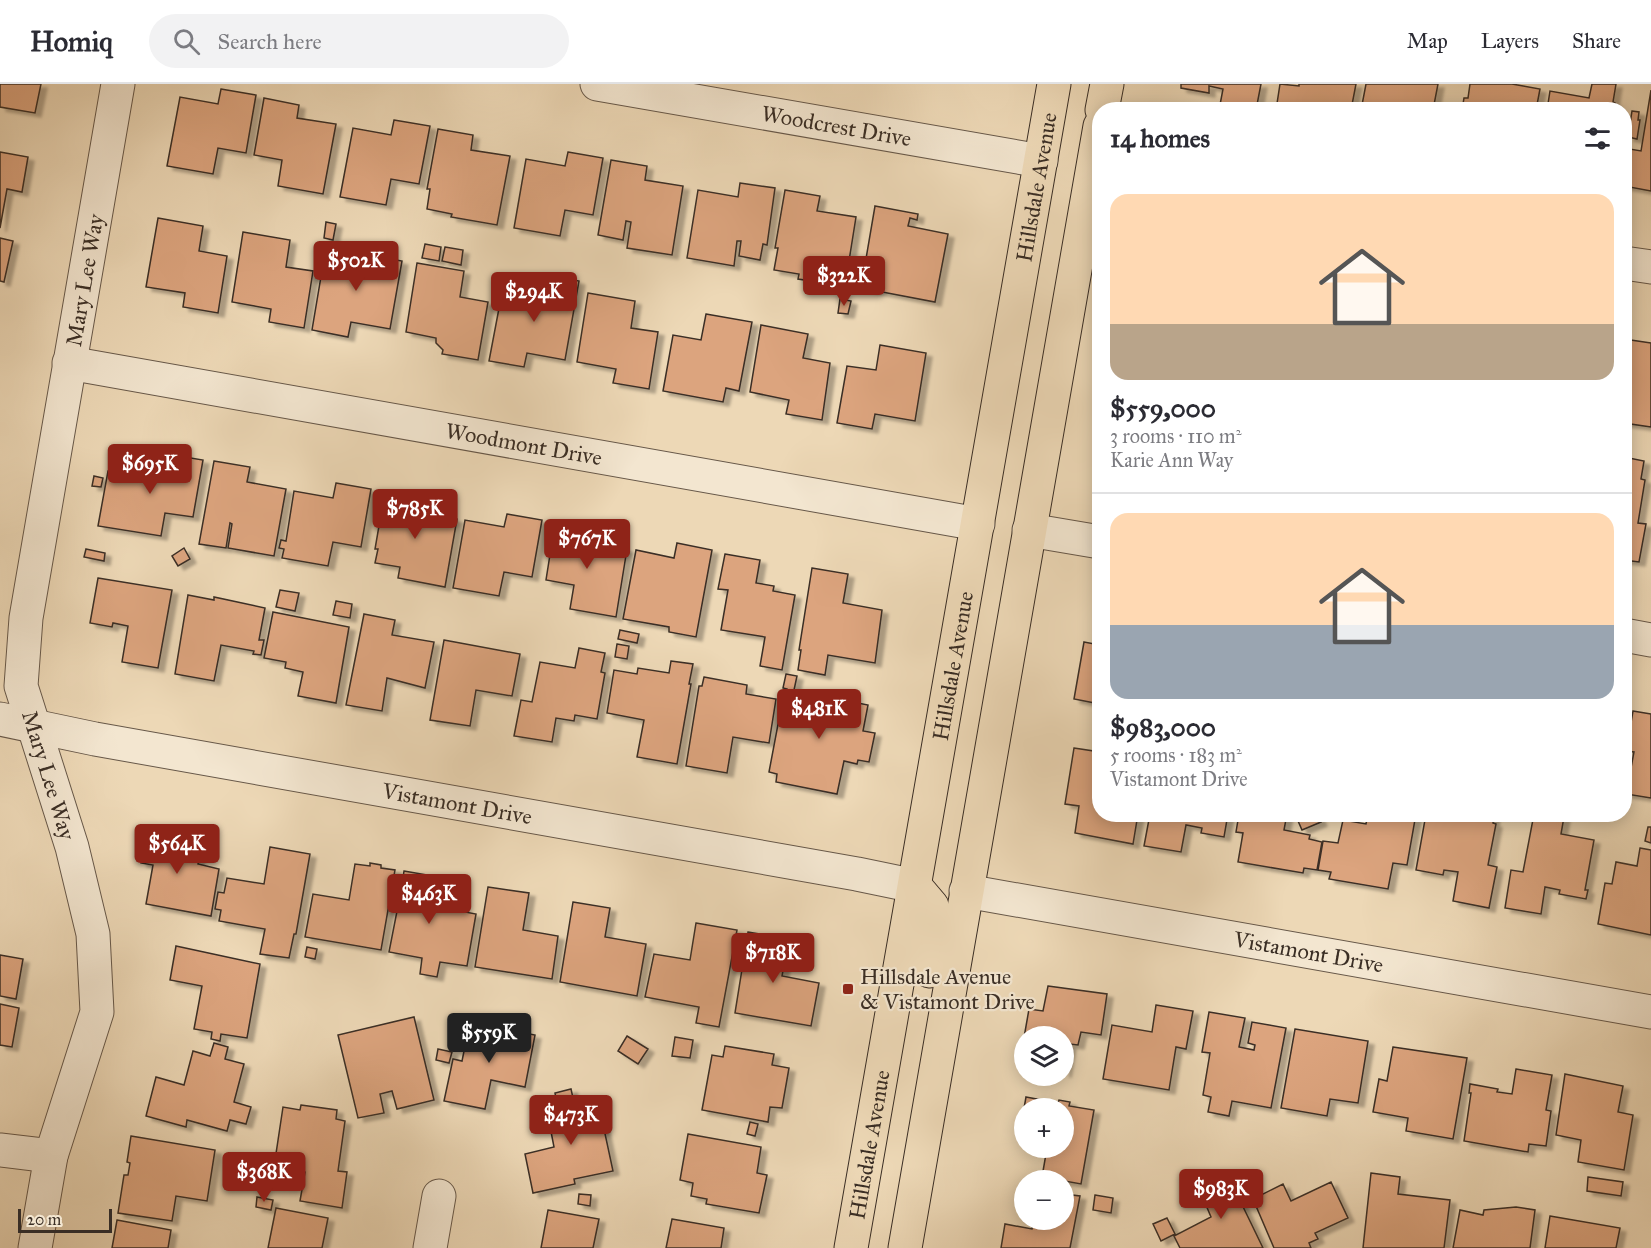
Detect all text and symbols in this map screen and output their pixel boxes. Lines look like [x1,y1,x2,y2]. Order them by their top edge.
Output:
search box [149,14,569,68]
text: Homiq [30,24,113,59]
icon: search [170,25,203,58]
text: Search here [218,28,322,55]
text: Map [1407,28,1448,54]
text: Layers [1481,28,1539,54]
text: Share [1572,28,1621,54]
street label: Woodcrest Drive [759,100,913,152]
street label: Hillsdale Avenue [1010,110,1063,264]
text: 14 homes [1110,122,1210,154]
icon: filters [1581,122,1614,155]
street label: Mary Lee Way [60,211,109,349]
icon: home [1308,233,1416,341]
pin: $502K [314,241,398,292]
text: $502K [328,248,385,272]
pin: $322K [802,256,886,307]
text: $322K [817,263,871,287]
pin: $294K [492,272,576,323]
text: $294K [505,279,563,303]
text: $559,000 [1110,392,1216,424]
street label: Woodmont Drive [443,417,604,471]
text: 3 rooms · 110 m² [1110,424,1241,448]
pin: $695K [108,444,192,495]
text: Karie Ann Way [1110,448,1233,472]
text: $695K [122,451,178,475]
pin: $785K [373,489,457,540]
text: $785K [387,496,443,520]
pin: $767K [545,519,629,570]
text: $767K [558,526,616,550]
icon: home [1308,552,1416,660]
street label: Hillsdale Avenue [927,589,979,743]
pin: $481K [777,689,861,740]
text: $481K [791,696,847,720]
street label: Mary Lee Way [16,707,81,844]
text: $983,000 [1110,711,1216,743]
text: 5 rooms · 183 m² [1110,743,1242,767]
text: Vistamont Drive [1110,767,1248,791]
street label: Vistamont Drive [379,777,534,830]
pin: $564K [135,824,219,875]
text: $564K [149,831,205,855]
pin: $463K [387,874,471,925]
text: $463K [401,881,457,905]
street label: Vistamont Drive [1231,925,1386,978]
pin: $718K [731,933,815,984]
text: $718K [745,940,801,964]
place label: Hillsdale Avenue & Vistamont Drive [860,963,1035,1015]
marker: Hillsdale Avenue & Vistamont Drive [841,982,855,996]
pin: $559K [447,1013,531,1064]
text: $559K [461,1020,517,1044]
map controls [1014,1026,1074,1230]
button: layers [1014,1026,1074,1086]
street label: Hillsdale Avenue [843,1068,896,1221]
pin: $473K [529,1095,613,1146]
button: + [1014,1098,1074,1158]
text: $473K [543,1102,599,1126]
pin: $368K [222,1152,306,1203]
text: $368K [236,1159,292,1183]
pin: $983K [1179,1169,1263,1220]
button: − [1014,1170,1074,1230]
text: $983K [1193,1176,1249,1200]
scale bar [18,1206,112,1234]
text: 20 m [27,1210,61,1229]

